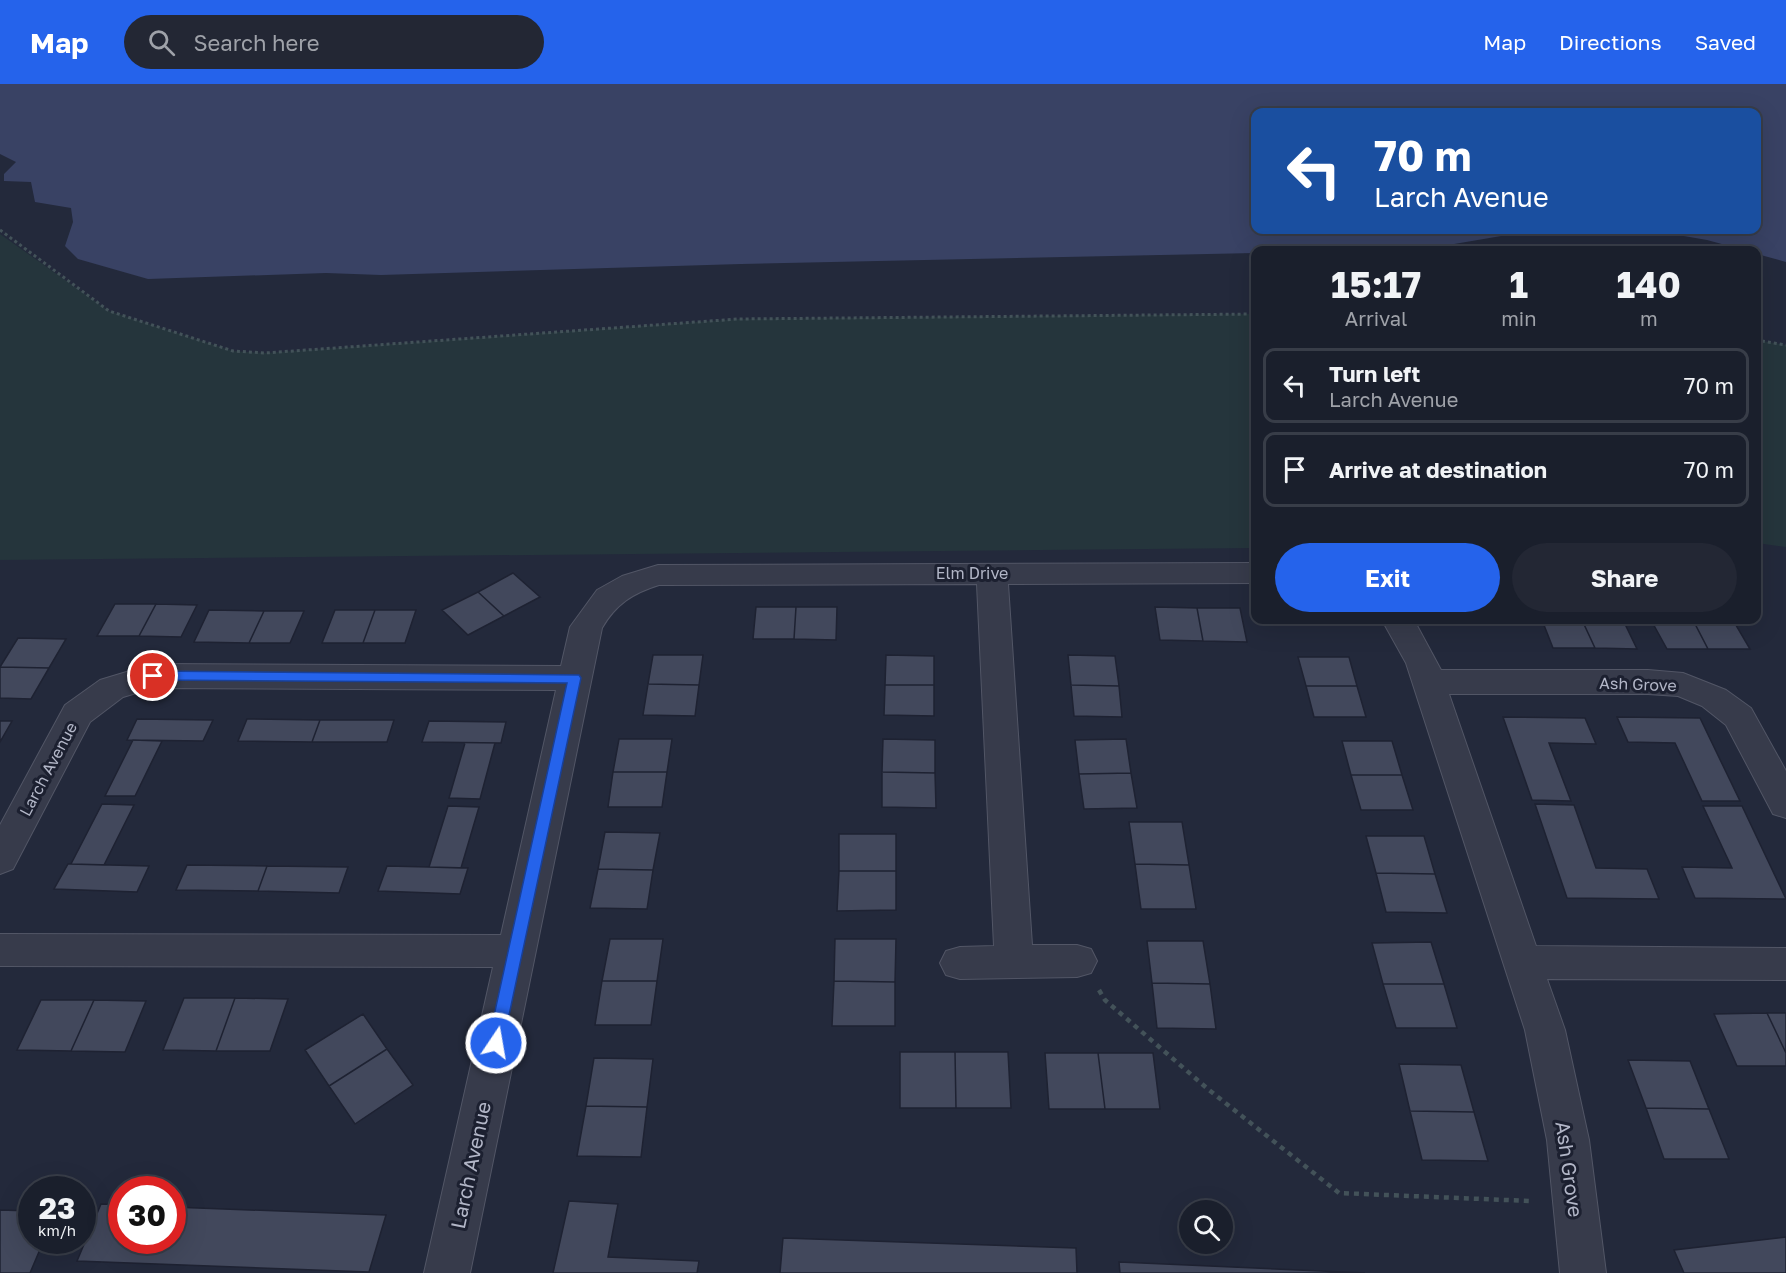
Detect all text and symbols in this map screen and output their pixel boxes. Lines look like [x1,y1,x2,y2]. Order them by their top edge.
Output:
search box [124,15,544,69]
text: Map [30,26,88,59]
icon: search [145,26,178,59]
text: Search here [193,29,319,56]
text: Map [1483,29,1526,55]
text: Directions [1559,29,1662,55]
text: Saved [1695,29,1756,55]
text: 70 m [1374,130,1471,180]
icon: left [1275,132,1353,210]
text: Larch Avenue [1374,181,1549,213]
text: 15:17 [1331,263,1421,306]
text: 1 [1510,263,1528,306]
text: 140 [1617,263,1681,306]
text: Arrival [1345,306,1407,330]
text: min [1501,306,1537,330]
text: m [1640,306,1658,330]
text: Turn left [1329,360,1420,387]
icon: left [1278,369,1311,402]
text: 70 m [1684,372,1734,399]
text: Larch Avenue [1329,387,1458,411]
icon: arrive [1278,453,1311,486]
text: Arrive at destination [1329,456,1547,483]
text: 70 m [1684,456,1734,483]
button: Exit [1275,543,1500,612]
button: Share [1512,543,1737,612]
street label: Elm Drive [936,563,1008,583]
pin [127,650,178,701]
icon: arrive [136,659,169,692]
street label: Ash Grove [1599,673,1677,695]
street label: Larch Avenue [15,719,81,819]
position arrow [464,1011,528,1075]
street label: Larch Avenue [445,1099,495,1231]
street label: Ash Grove [1551,1119,1589,1219]
speed limit sign: 30 [108,1176,186,1254]
text: 23 [39,1190,75,1226]
map controls [1179,1200,1233,1254]
button: search [1179,1200,1233,1254]
text: km/h [38,1221,76,1239]

